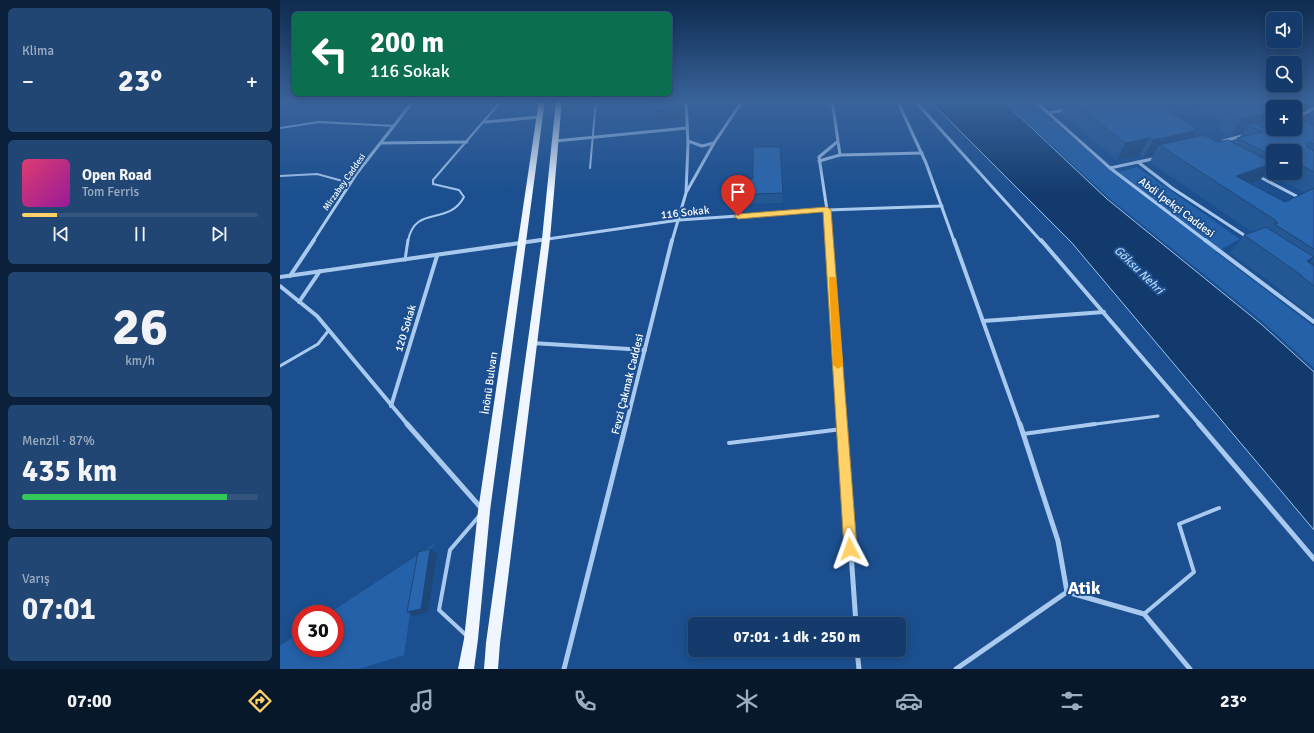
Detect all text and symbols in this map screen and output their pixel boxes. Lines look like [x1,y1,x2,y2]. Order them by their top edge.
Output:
map controls [1266,12,1302,180]
button: sound [1266,12,1302,48]
text: 200 m [370,26,444,60]
icon: left [304,28,356,80]
text: Klima [22,43,54,59]
button: search [1266,56,1302,92]
text: 116 Sokak [370,60,450,82]
text: 23° [118,63,162,100]
text: − [22,68,34,95]
text: + [246,68,258,95]
button: + [1266,100,1302,136]
button: − [1266,144,1302,180]
street label: Mirzabey Caddesi [321,152,368,213]
text: Open Road [82,166,152,184]
street label: Abdi İpekçi Caddesi [1136,174,1218,240]
pin [721,175,755,216]
icon: arrive [727,181,749,203]
text: Tom Ferris [82,184,139,200]
street label: 116 Sokak [660,203,710,222]
icon: previous [50,223,72,245]
icon: pause [129,223,151,245]
icon: next [208,223,230,245]
water label: Göksu Nehri [1111,243,1168,299]
text: 26 [112,295,168,359]
street label: 120 Sokak [392,303,419,353]
street label: Fevzi Çakmak Caddesi [609,332,646,436]
street label: İnönü Bulvarı [478,351,500,415]
text: km/h [125,353,155,369]
text: Menzil · 87% [22,433,95,449]
text: 435 km [22,453,117,490]
position arrow [829,528,871,570]
text: Varış [22,571,50,587]
district label: Atik [1068,577,1101,599]
text: 07:01 [22,591,96,628]
speed limit sign: 30 [292,605,344,657]
text: 07:01 · 1 dk · 250 m [734,628,860,646]
icon: directions [246,687,274,715]
icon: music [408,687,436,715]
icon: phone [571,687,599,715]
icon: climate [733,687,761,715]
icon: car [895,687,923,715]
icon: filters [1058,687,1086,715]
text: 07:00 [67,690,111,712]
text: 23° [1220,690,1247,712]

